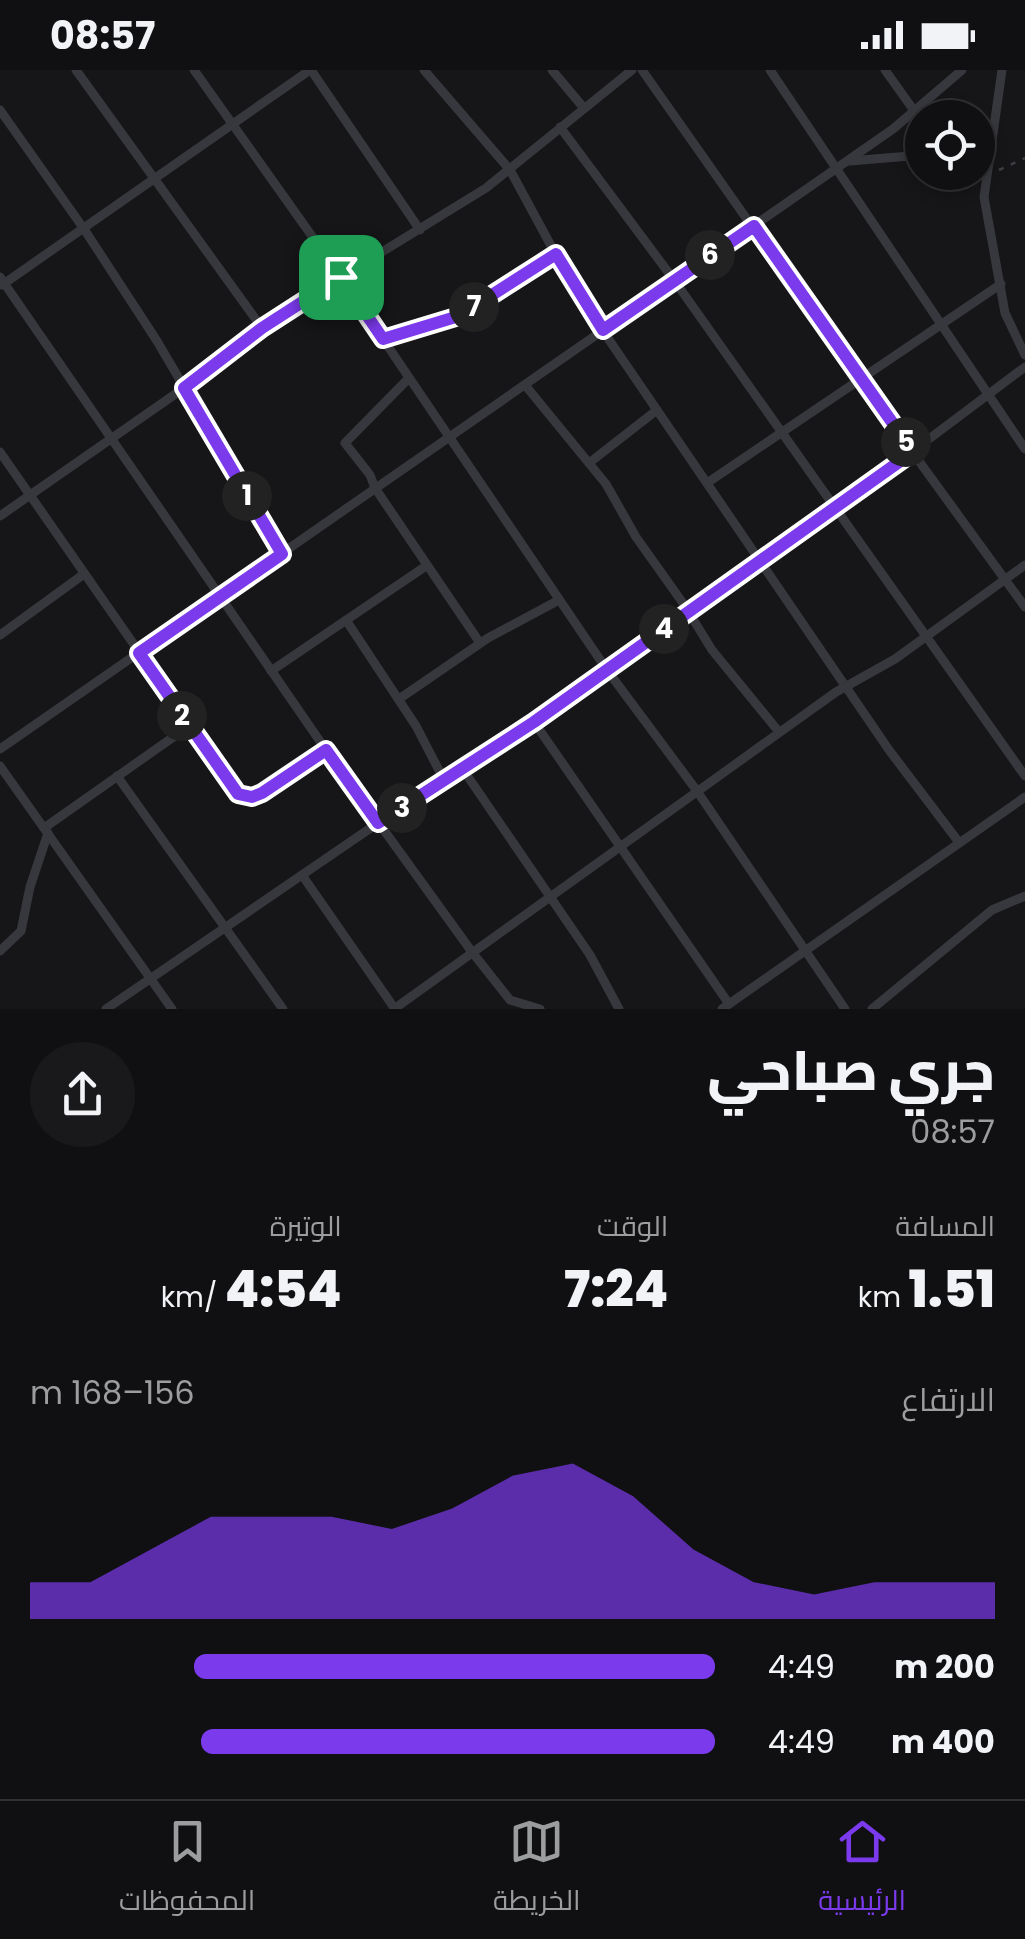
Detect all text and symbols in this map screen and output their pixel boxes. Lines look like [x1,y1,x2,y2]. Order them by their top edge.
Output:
text: 08:57 [50,9,155,62]
map controls [905,100,995,190]
button: locate [905,100,995,190]
pin: 6 [685,230,735,280]
pin [299,235,384,320]
text: 6 [701,235,719,274]
icon: arrive [314,250,369,305]
pin: 7 [449,282,499,332]
text: 7 [467,287,481,326]
pin: 5 [881,417,931,467]
text: 5 [897,422,915,461]
pin: 1 [222,471,272,521]
text: 1 [242,476,252,515]
pin: 4 [639,604,689,654]
text: 4 [655,609,673,648]
pin: 2 [157,691,207,741]
text: 2 [174,696,190,735]
pin: 3 [377,783,427,833]
text: 3 [394,788,410,827]
text: جري صباحي [707,1032,995,1109]
button: share [30,1042,135,1147]
text: 08:57 [910,1109,995,1154]
text: الوتيرة [270,1207,342,1246]
text: الوقت [597,1207,668,1246]
text: المسافة [895,1207,995,1246]
text: 4:54 [225,1254,342,1325]
text: 7:24 [564,1254,668,1325]
text: 1.51 [909,1254,995,1325]
text: /km [161,1278,225,1317]
text: km [858,1278,909,1317]
text: 156–168 m [30,1370,195,1415]
text: الارتفاع [901,1377,995,1422]
text: 4:49 [768,1644,835,1689]
text: 200 m [894,1644,995,1689]
text: 4:49 [768,1719,835,1764]
text: 400 m [891,1719,995,1764]
tab: المحفوظات [119,1814,255,1926]
tab: الخريطة [493,1814,580,1926]
tab: الرئيسية [818,1814,906,1926]

